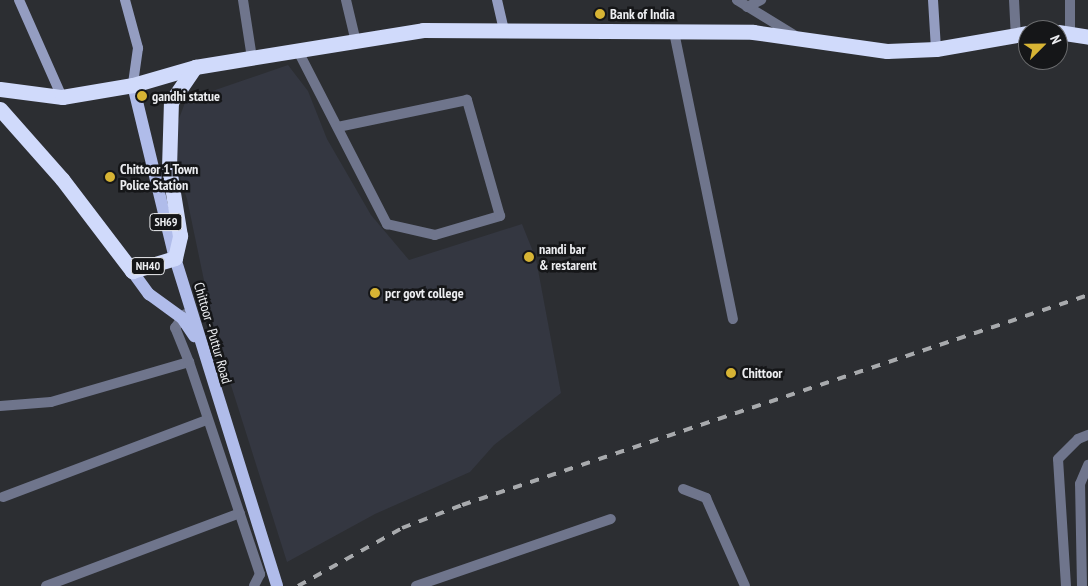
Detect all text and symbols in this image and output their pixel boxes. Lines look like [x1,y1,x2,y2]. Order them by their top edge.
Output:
place label: Bank of India [610,6,675,22]
marker: Bank of India [594,8,606,20]
north arrow [1018,20,1068,70]
text: N [1046,33,1066,47]
place label: gandhi statue [152,88,220,104]
marker: gandhi statue [136,90,148,102]
place label: Chittoor 1 Town Police Station [120,161,199,193]
marker: Chittoor 1 Town Police Station [104,171,116,183]
road number: SH69 [148,212,184,232]
place label: nandi bar & restarent [539,241,597,274]
marker: nandi bar & restarent [523,251,535,263]
road number: NH40 [130,256,166,276]
street label: Chittoor - Puttur Road [190,280,236,386]
place label: pcr govt college [385,285,464,301]
marker: pcr govt college [369,287,381,299]
place label: Chittoor [742,365,782,381]
marker: Chittoor [724,366,738,380]

